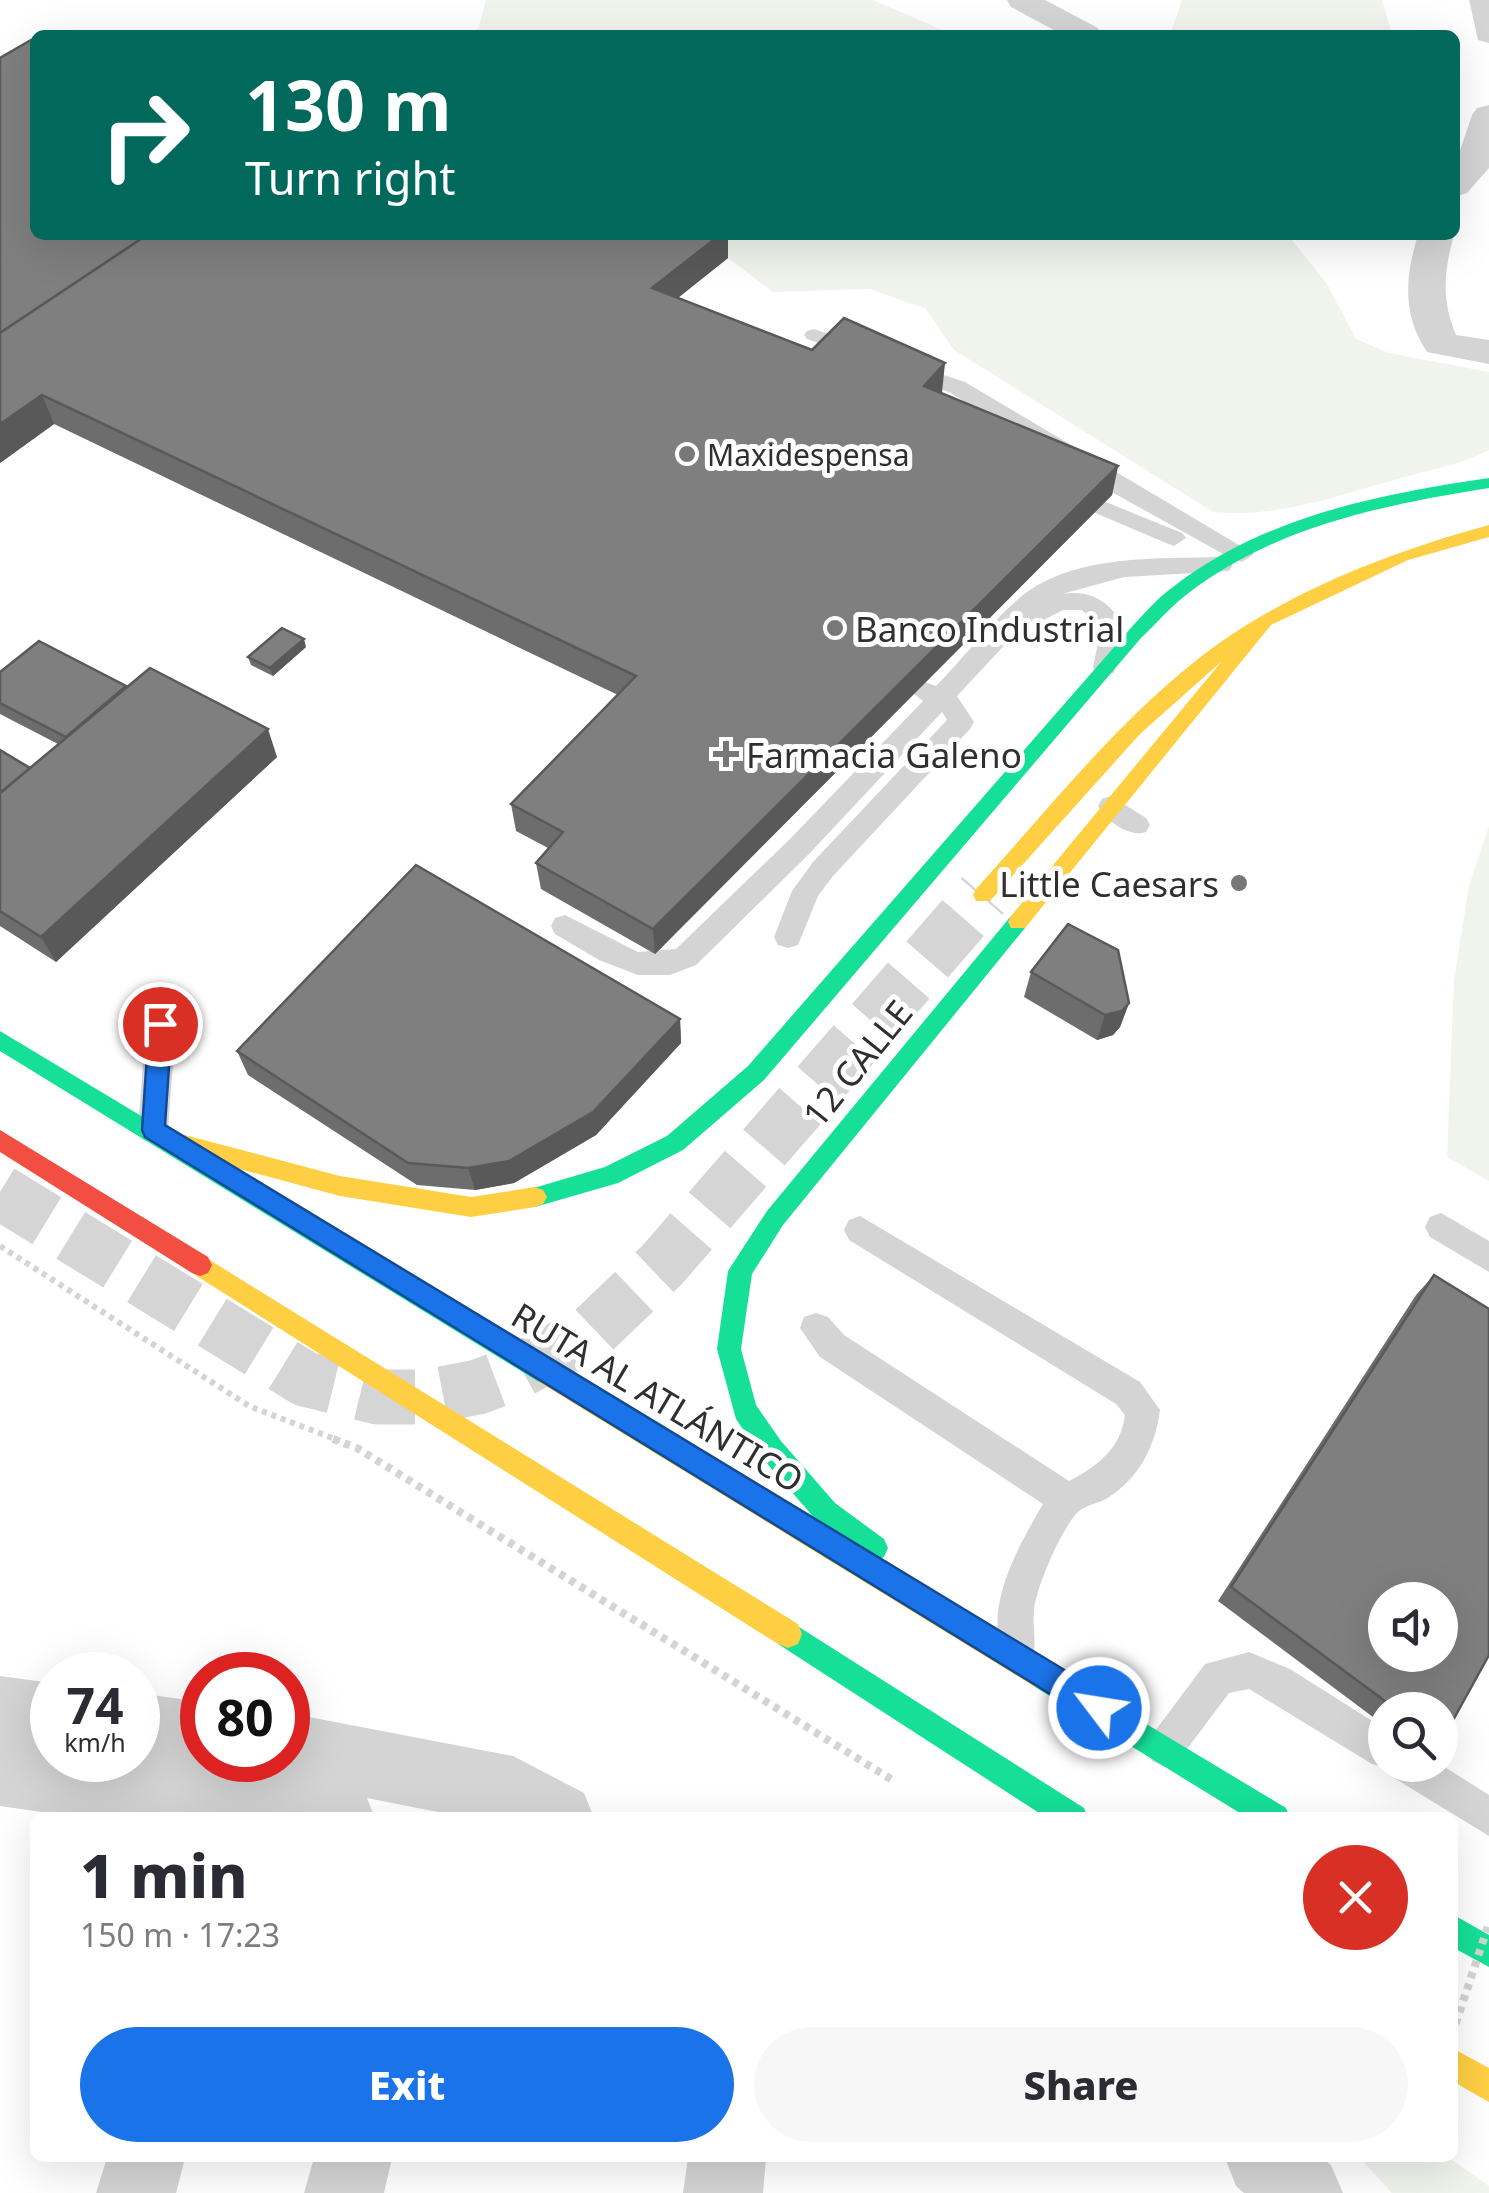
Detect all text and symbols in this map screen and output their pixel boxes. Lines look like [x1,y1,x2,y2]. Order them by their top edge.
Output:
text: 130 m [245,56,452,152]
icon: right [80,70,210,200]
text: Turn right [245,147,456,208]
place label: Maxidespensa [707,434,910,475]
marker: Maxidespensa [676,443,698,465]
place label: Banco Industrial [855,605,1124,652]
marker: Banco Industrial [824,617,846,639]
place label: Farmacia Galeno [746,731,1022,778]
marker: Farmacia Galeno [715,743,737,765]
place label: Little Caesars [999,860,1219,907]
marker: Little Caesars [1228,872,1250,894]
pin [118,982,203,1067]
street label: 12 CALLE [792,990,922,1136]
icon: arrive [133,997,188,1052]
street label: RUTA AL ATLÁNTICO [503,1291,813,1503]
map controls [1368,1582,1458,1782]
button: sound [1368,1582,1458,1672]
speed limit sign: 80 [180,1652,310,1782]
position arrow [1047,1656,1151,1760]
text: 74 [66,1671,124,1739]
button: search [1368,1692,1458,1782]
text: km/h [64,1725,126,1759]
text: 1 min [80,1834,248,1916]
button: close [1303,1845,1408,1950]
text: 150 m · 17:23 [80,1913,280,1956]
button: Exit [80,2027,734,2142]
button: Share [754,2027,1408,2142]

